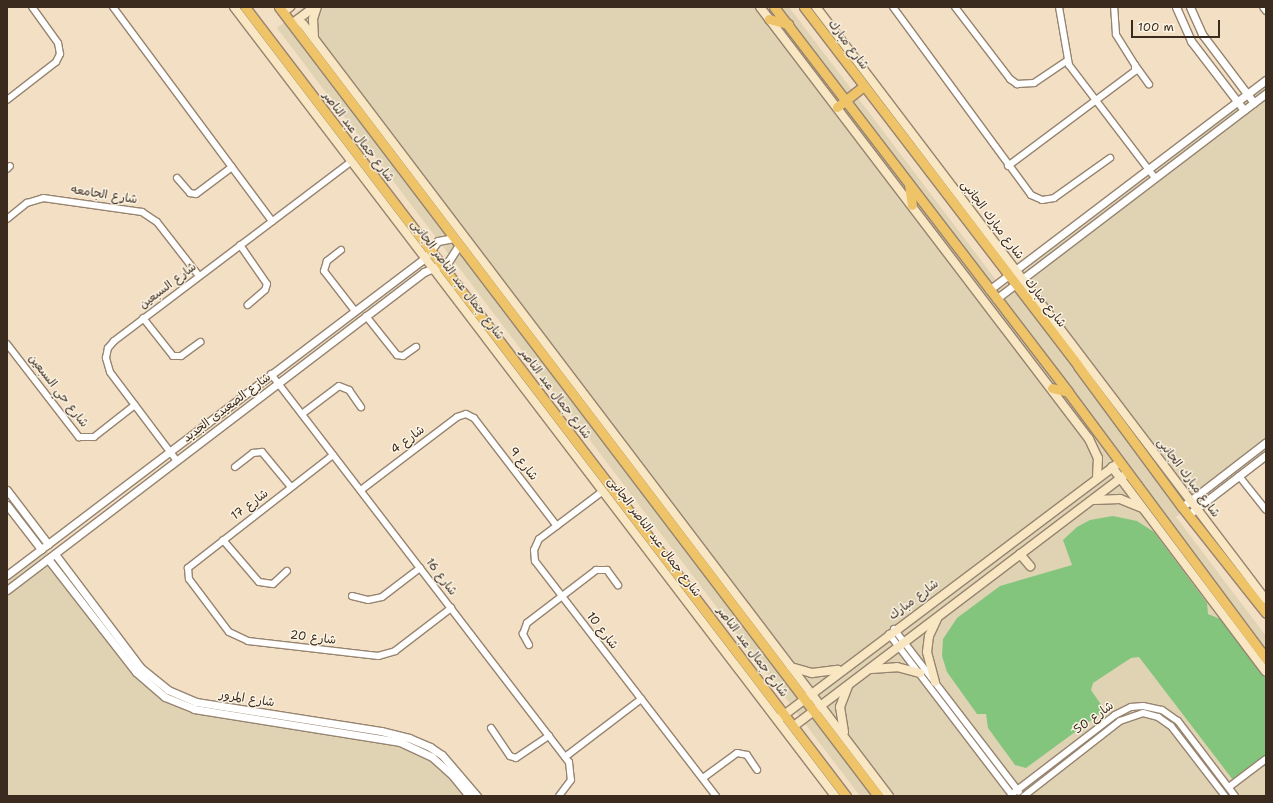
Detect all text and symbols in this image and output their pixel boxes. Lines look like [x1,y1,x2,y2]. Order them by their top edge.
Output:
scale bar [1133,12,1222,38]
street label: شارع مبارك [825,17,871,73]
text: 100 m [1138,19,1174,35]
street label: شارع جمال عبد الناصر [319,89,397,185]
street label: شارع مبارك الجانبى [957,178,1027,262]
street label: شارع الجامعه [70,183,138,207]
street label: شارع جمال عبد الناصر الجانبى [407,217,507,343]
street label: شارع السبعين [136,260,200,312]
street label: شارع مبارك [1021,275,1069,331]
street label: شارع جمال عبد الناصر [516,346,594,442]
street label: شارع حي السبعين [25,352,91,430]
street label: شارع الصعيدى الجديد [180,370,274,446]
street label: شارع 4 [388,423,428,457]
street label: شارع مبارك الجانبى [1153,436,1223,520]
street label: شارع 9 [505,444,541,484]
street label: شارع جمال عبد الناصر الجانبى [604,474,704,600]
street label: شارع 17 [229,486,271,524]
street label: شارع 16 [422,555,460,599]
street label: شارع مبارك [886,577,942,623]
street label: شارع جمال عبد الناصر [713,604,791,700]
street label: شارع 10 [583,610,621,652]
street label: شارع 20 [289,628,337,648]
street label: شارع المرور [218,688,276,710]
street label: شارع 50 [1071,699,1117,737]

